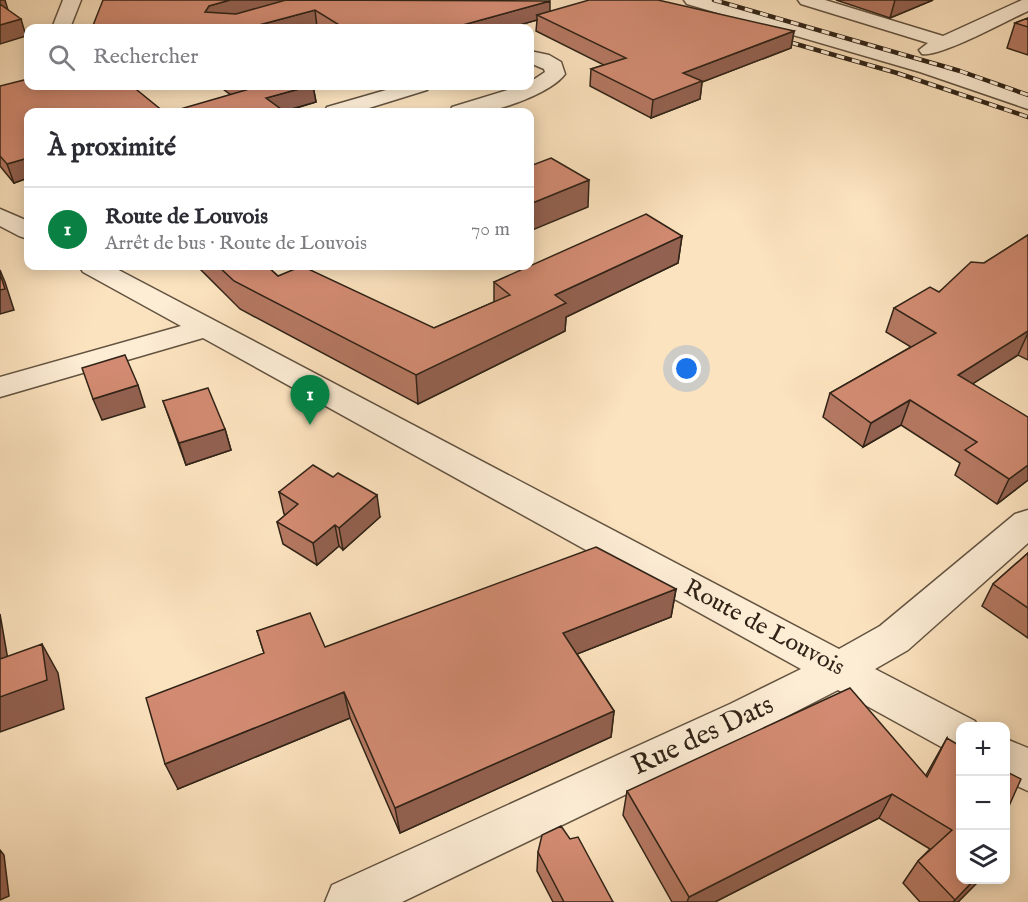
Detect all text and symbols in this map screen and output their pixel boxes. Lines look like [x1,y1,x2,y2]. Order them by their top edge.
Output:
search box [24,24,534,90]
icon: search [45,41,78,74]
text: Rechercher [93,43,198,71]
text: À proximité [48,131,176,164]
text: Route de Louvois [105,203,268,231]
text: 1 [64,217,71,242]
text: 70 m [471,217,510,242]
text: Arrêt de bus · Route de Louvois [105,231,367,256]
your location [672,354,701,383]
pin: 1 [290,376,330,425]
street label: Route de Louvois [678,573,850,683]
street label: Rue des Dats [627,688,779,784]
map controls [956,722,1010,884]
button: + [956,722,1010,776]
button: − [956,776,1010,830]
button: layers [956,830,1010,884]

